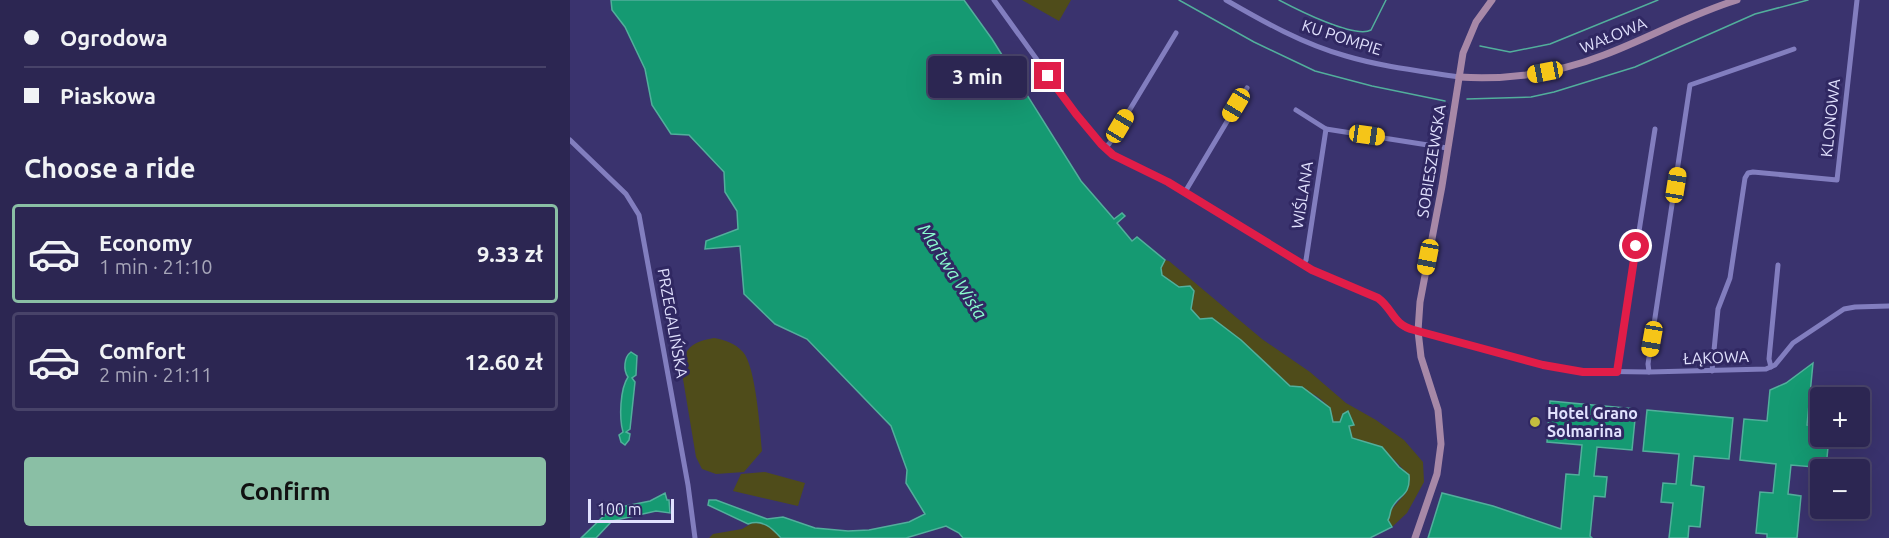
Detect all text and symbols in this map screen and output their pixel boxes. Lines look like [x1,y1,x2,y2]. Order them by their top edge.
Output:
street label: WAŁOWA [1577,13,1650,57]
street label: KU POMPIE [1300,16,1384,58]
text: Ogrodowa [60,25,168,50]
callout: 3 min [928,55,1027,97]
car [1526,60,1564,84]
route end [1034,62,1061,89]
text: 3 min [952,65,1003,88]
street label: KLONOWA [1817,77,1843,158]
text: Piaskowa [60,83,156,108]
car [1219,85,1253,125]
street label: SOBIESZEWSKA [1413,103,1449,219]
car [1103,106,1137,146]
car [1348,124,1386,146]
text: Choose a ride [24,153,196,183]
street label: WIŚLANA [1287,159,1316,230]
car [1664,166,1688,204]
water label: Martwa Wisła [915,220,991,323]
icon: car [27,227,81,281]
text: Economy [99,230,192,255]
route start [1622,232,1649,259]
car [1416,238,1440,276]
text: 9.33 zł [477,241,543,266]
text: 1 min · 21:10 [99,255,213,278]
street label: PRZEGALIŃSKA [654,266,694,380]
car [1640,320,1664,358]
icon: car [27,335,81,389]
text: Comfort [99,338,186,363]
street label: ŁĄKOWA [1683,347,1750,367]
text: 12.60 zł [464,349,543,374]
text: 2 min · 21:11 [99,363,213,386]
map controls [1810,387,1870,519]
button: + [1810,387,1870,447]
place label: Hotel Grano Solmarina [1547,404,1638,440]
marker: Hotel Grano Solmarina [1528,415,1542,429]
button: Confirm [24,457,546,526]
button: − [1810,459,1870,519]
scale bar [588,496,674,524]
text: 100 m [597,500,642,518]

